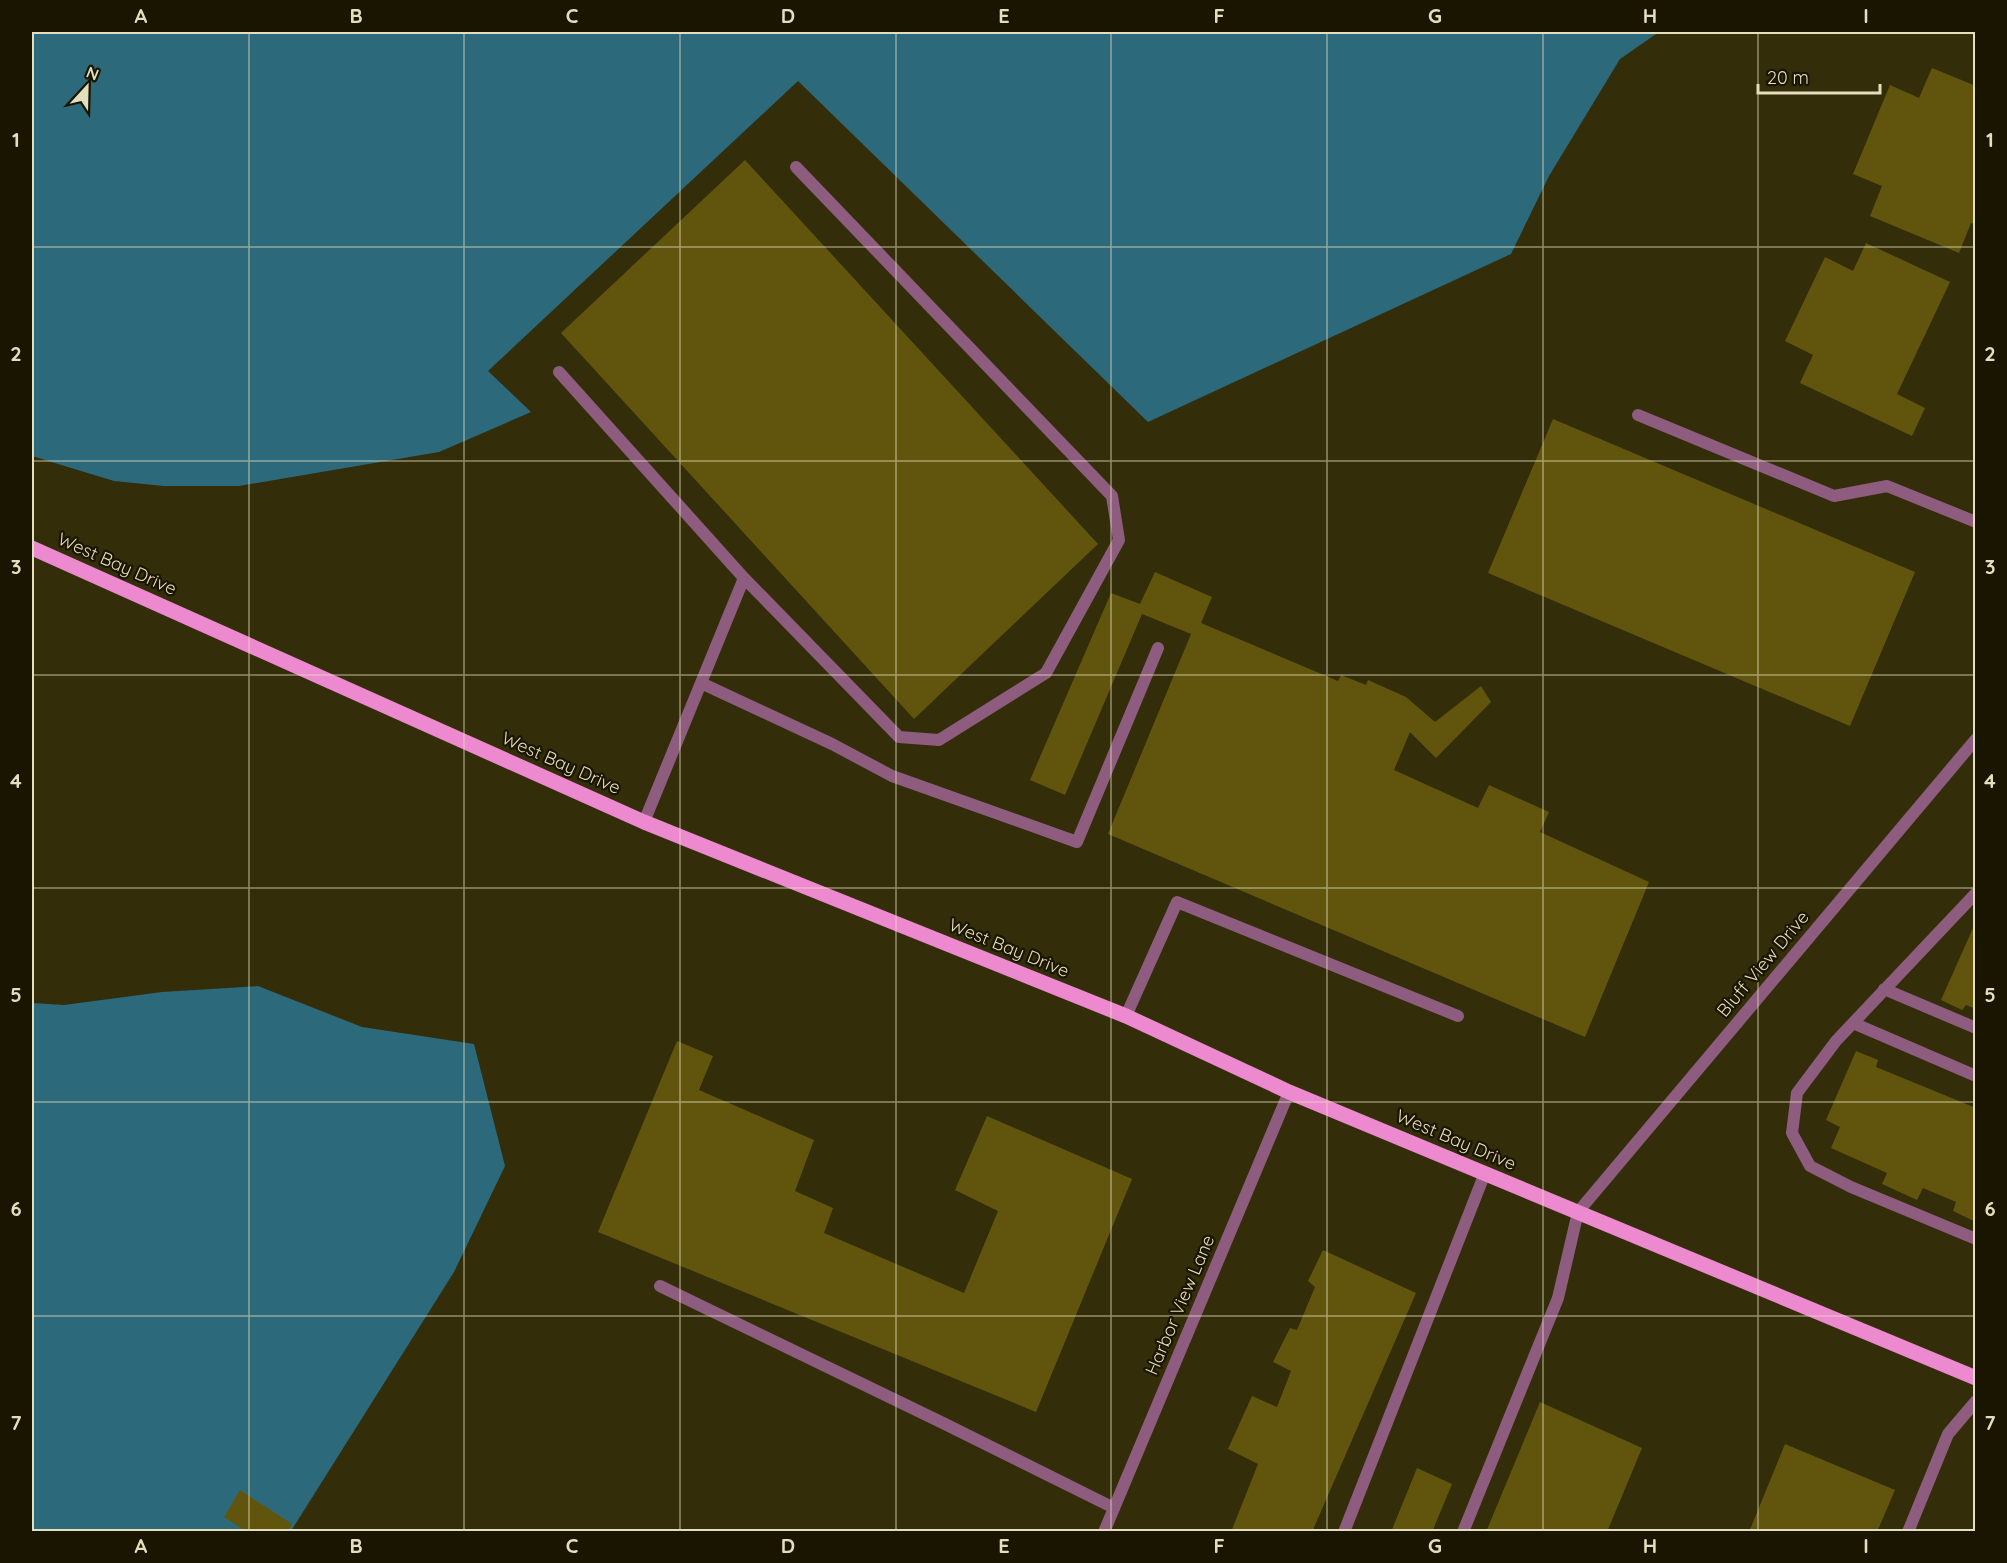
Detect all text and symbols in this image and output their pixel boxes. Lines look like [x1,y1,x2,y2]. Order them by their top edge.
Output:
text: A [135,3,148,28]
text: B [349,3,363,28]
text: C [566,3,579,28]
text: D [781,3,795,28]
text: E [998,3,1010,28]
text: F [1213,3,1225,28]
text: G [1428,3,1442,28]
text: H [1643,3,1657,28]
text: I [1863,3,1869,28]
north arrow [57,57,117,117]
scale bar [1758,57,1880,95]
text: N [83,62,102,85]
text: 20 m [1767,66,1809,89]
text: 1 [12,127,20,152]
text: 1 [1986,127,1994,152]
text: 2 [10,341,22,366]
text: 2 [1984,341,1996,366]
street label: West Bay Drive [54,527,180,600]
text: 3 [11,554,21,579]
text: 3 [1985,554,1995,579]
street label: West Bay Drive [498,726,624,799]
text: 4 [10,768,22,793]
text: 4 [1984,768,1996,793]
street label: Bluff View Drive [1712,906,1814,1021]
street label: West Bay Drive [946,913,1073,982]
text: 5 [10,982,22,1007]
text: 5 [1984,982,1996,1007]
street label: West Bay Drive [1393,1104,1520,1175]
text: 6 [10,1196,22,1221]
text: 6 [1984,1196,1996,1221]
street label: Harbor View Lane [1140,1231,1219,1378]
text: 7 [11,1410,22,1435]
text: 7 [1985,1410,1996,1435]
text: A [135,1533,148,1558]
text: B [349,1533,363,1558]
text: C [566,1533,579,1558]
text: D [781,1533,795,1558]
text: E [998,1533,1010,1558]
text: F [1213,1533,1225,1558]
text: G [1428,1533,1442,1558]
text: H [1643,1533,1657,1558]
text: I [1863,1533,1869,1558]

